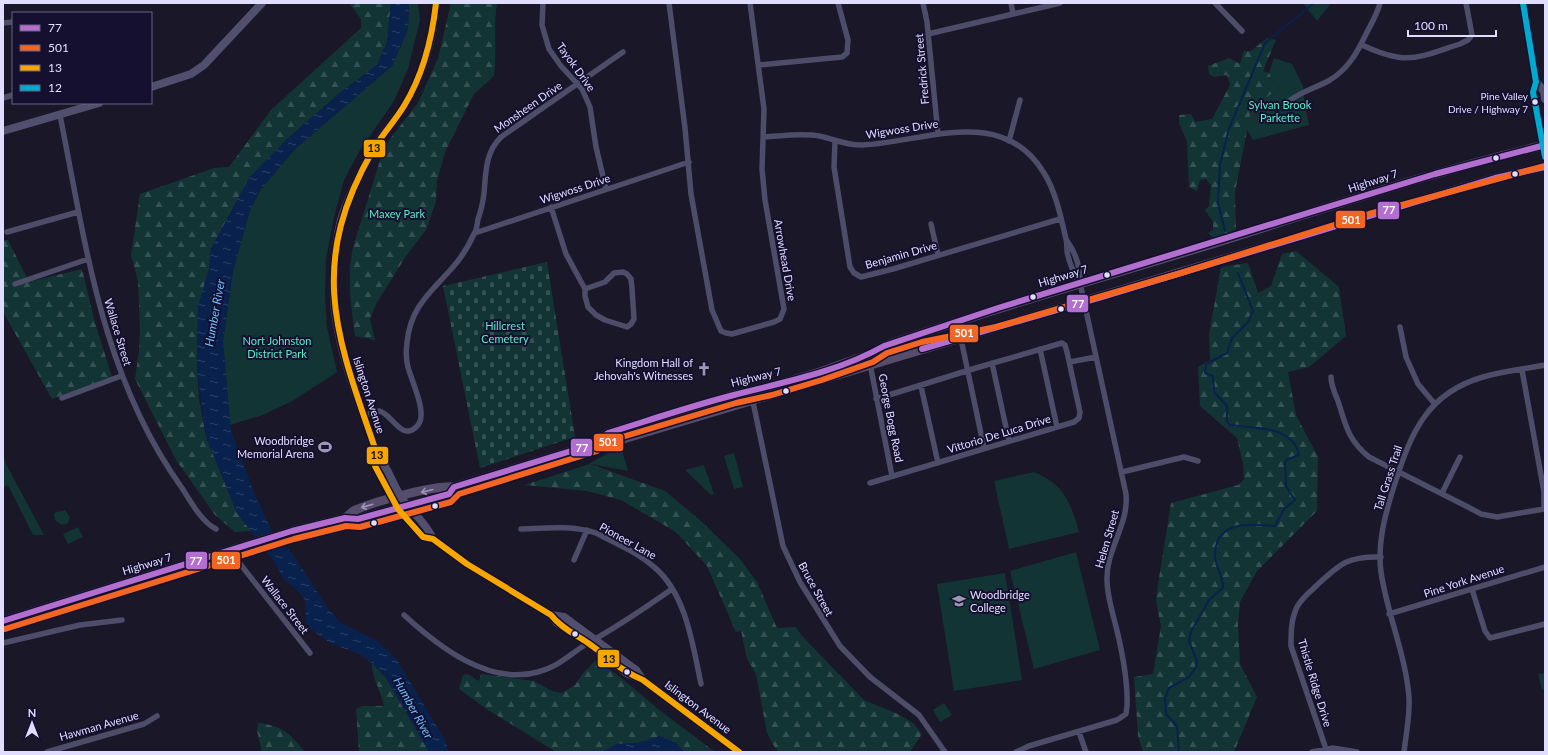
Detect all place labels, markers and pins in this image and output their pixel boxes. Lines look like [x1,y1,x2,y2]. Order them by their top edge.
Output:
place label: Pine Valley Drive / Highway 7 [1448,90,1529,115]
marker: Pine Valley Drive / Highway 7 [1530,97,1540,107]
unlabelled marker [1491,153,1501,163]
unlabelled marker [1510,169,1520,179]
unlabelled marker [1102,270,1112,280]
unlabelled marker [1028,292,1038,302]
unlabelled marker [1056,304,1066,314]
place label: Kingdom Hall of Jehovah's Witnesses [594,356,693,382]
church icon: Kingdom Hall of Jehovah's Witnesses [696,361,712,377]
unlabelled marker [781,386,791,396]
place label: Woodbridge Memorial Arena [237,434,314,460]
sports icon: Woodbridge Memorial Arena [317,439,333,455]
unlabelled marker [430,501,440,511]
unlabelled marker [369,518,379,528]
place label: Woodbridge College [970,588,1030,614]
school or university icon: Woodbridge College [951,593,967,609]
unlabelled marker [570,629,580,639]
unlabelled marker [622,667,632,677]

